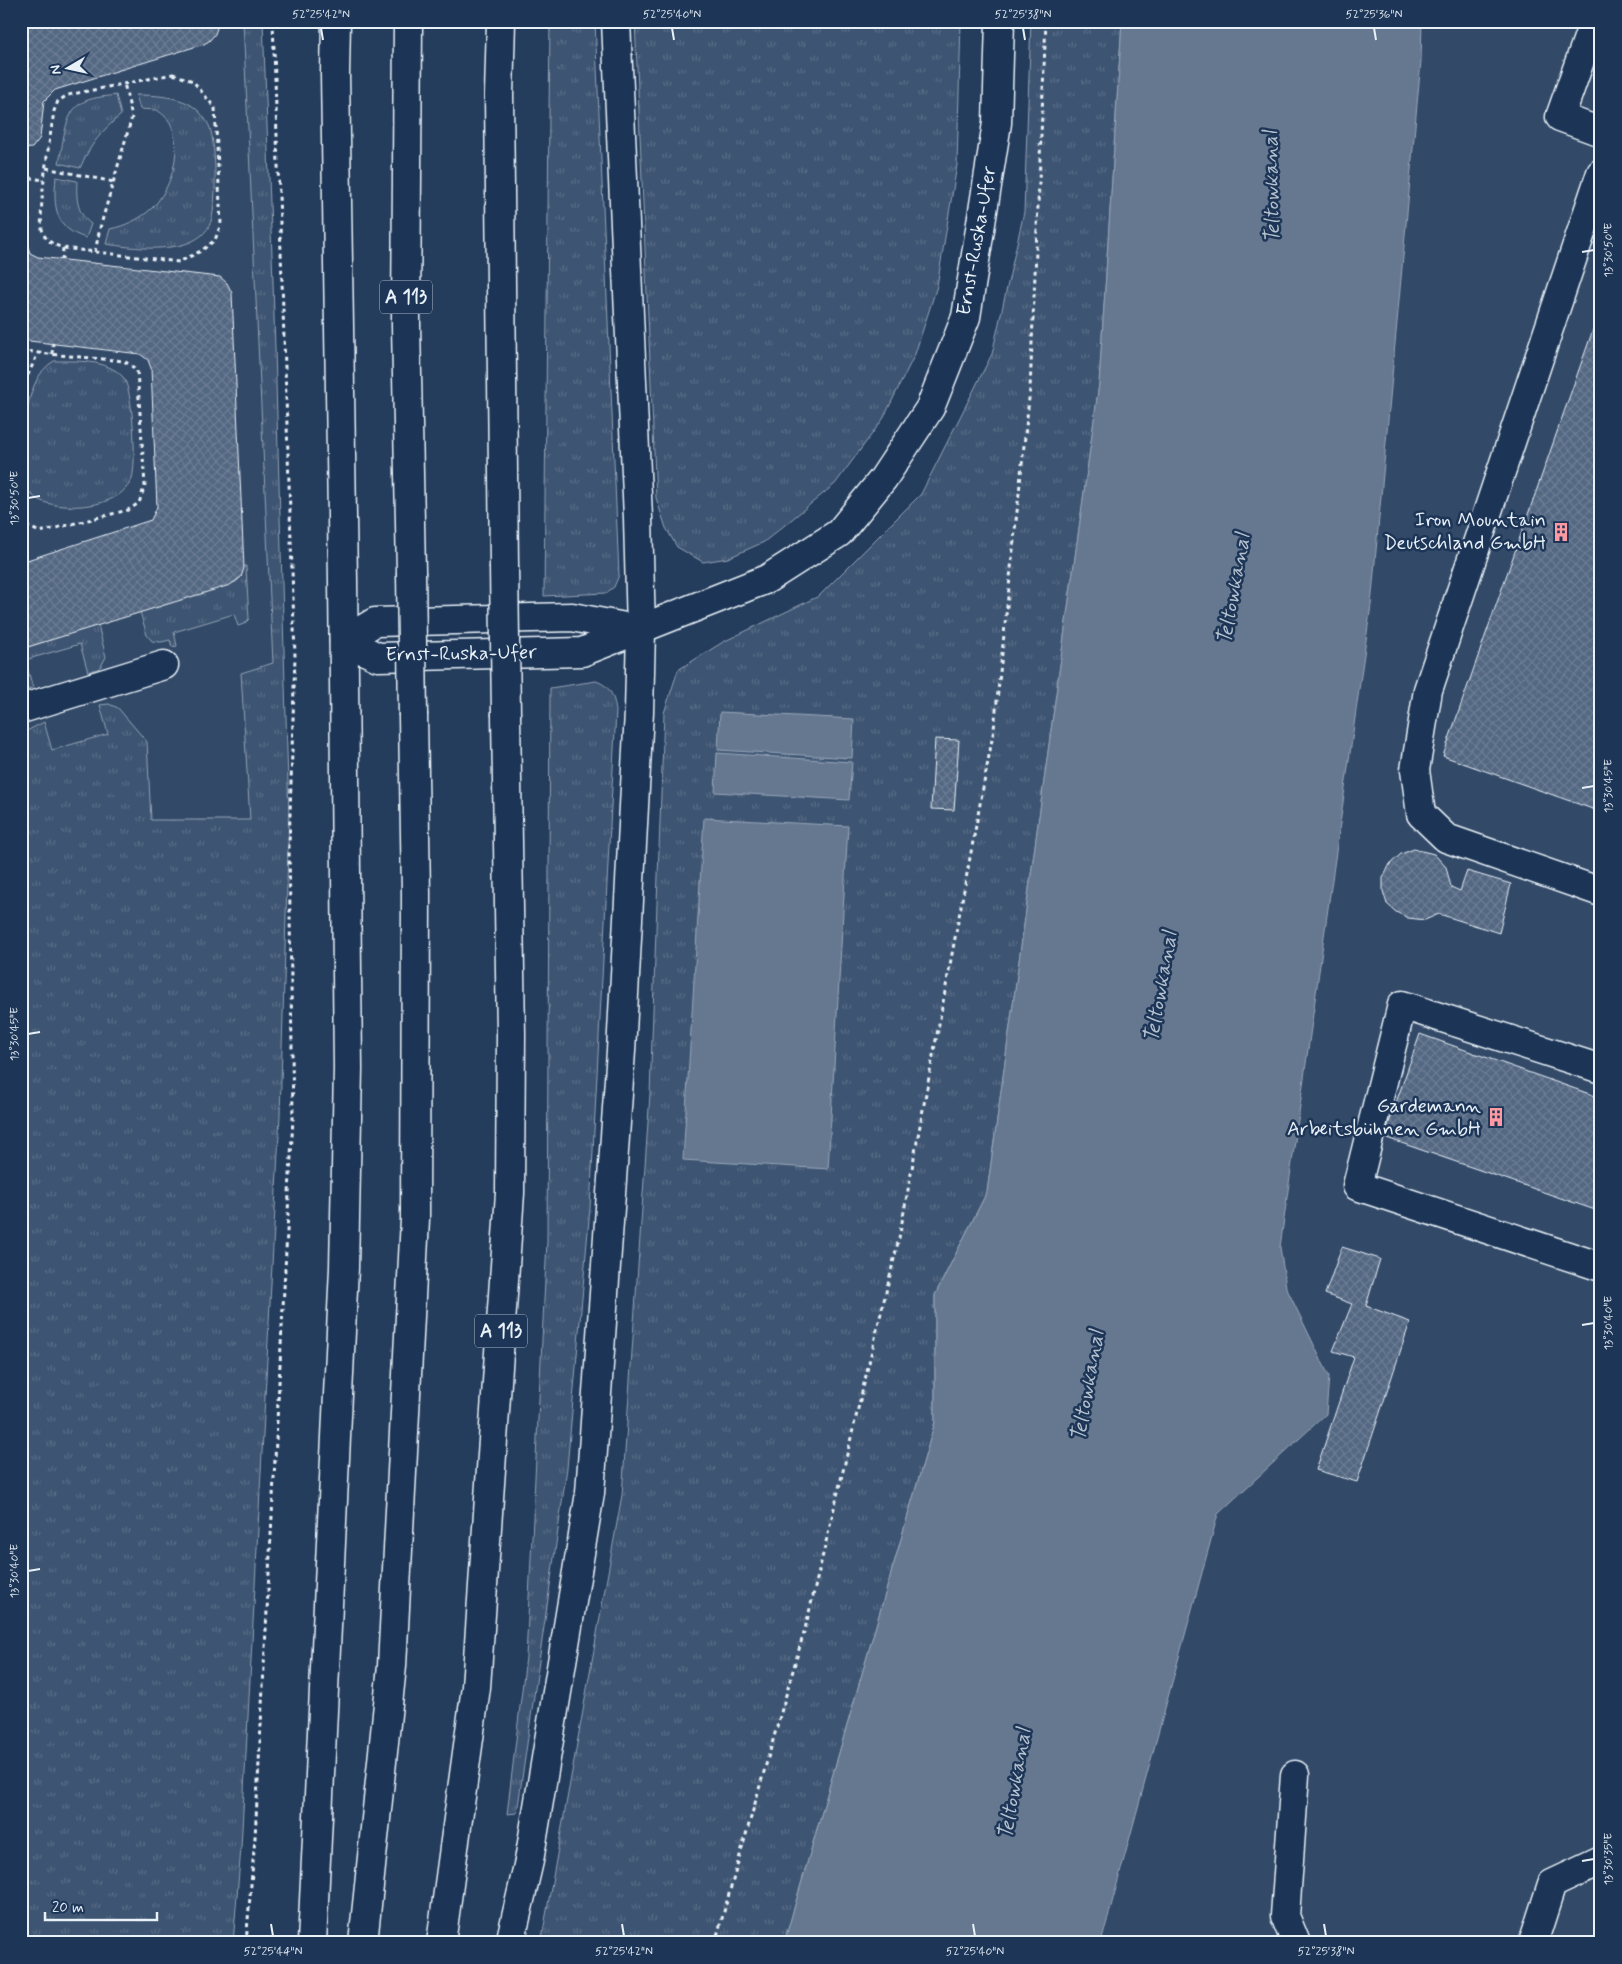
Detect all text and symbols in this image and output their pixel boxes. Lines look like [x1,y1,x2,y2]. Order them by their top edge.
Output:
text: 52°25'42"N [292,7,350,23]
text: 52°25'40"N [643,7,701,23]
text: 52°25'38"N [995,7,1051,23]
text: 52°25'36"N [1346,7,1402,23]
north arrow [42,42,92,92]
text: N [47,64,66,76]
water label: Teltowkanal [1257,129,1287,244]
street label: Ernst-Ruska-Ufer [951,164,1004,318]
text: 13°30'50"E [1601,223,1617,277]
road number: A 113 [380,280,432,314]
text: 13°30'50"E [7,471,23,525]
place label: Iron Mountain Deutschland GmbH [1384,507,1546,557]
building icon: Iron Mountain Deutschland GmbH [1550,521,1572,543]
water label: Teltowkanal [1210,529,1258,647]
street label: Ernst-Ruska-Ufer [385,639,538,669]
text: 13°30'45"E [1601,759,1617,813]
water label: Teltowkanal [1137,927,1185,1045]
text: 13°30'45"E [7,1007,23,1061]
place label: Gardemann Arbeitsbühnen GmbH [1287,1093,1481,1143]
building icon: Gardemann Arbeitsbühnen GmbH [1485,1106,1507,1128]
text: 13°30'40"E [1601,1296,1617,1350]
road number: A 113 [475,1314,527,1348]
water label: Teltowkanal [1064,1326,1112,1444]
text: 13°30'40"E [7,1544,23,1598]
water label: Teltowkanal [991,1724,1039,1842]
text: 13°30'35"E [1601,1833,1617,1885]
scale bar [45,1889,158,1921]
text: 20 m [52,1898,84,1918]
text: 52°25'44"N [243,1944,303,1960]
text: 52°25'42"N [595,1944,653,1960]
text: 52°25'40"N [946,1944,1004,1960]
text: 52°25'38"N [1298,1944,1354,1960]

